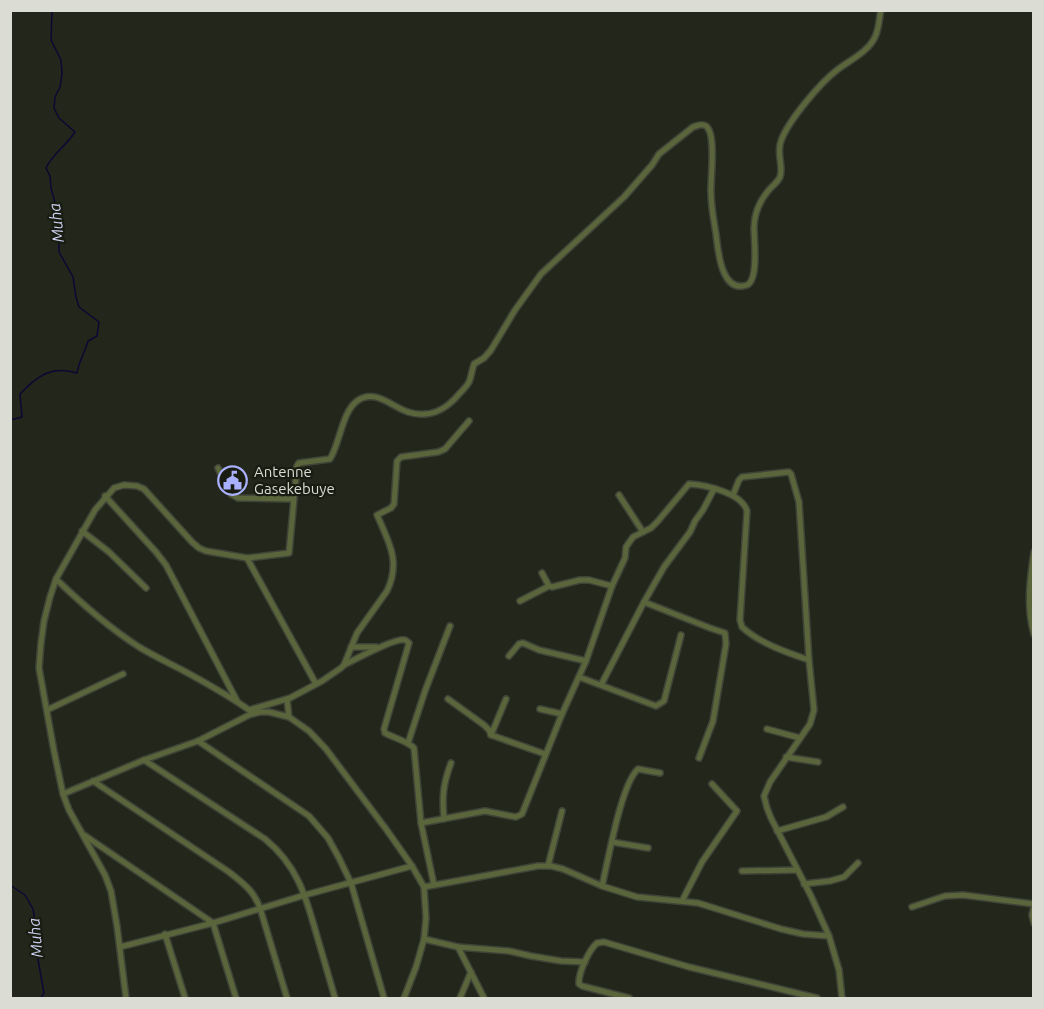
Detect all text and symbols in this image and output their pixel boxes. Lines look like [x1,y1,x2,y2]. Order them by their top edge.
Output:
water label: Muha [45,202,67,244]
place label: Antenne Gasekebuye [254,463,335,497]
public building icon: Antenne Gasekebuye [217,465,249,497]
water label: Muha [24,917,46,959]

